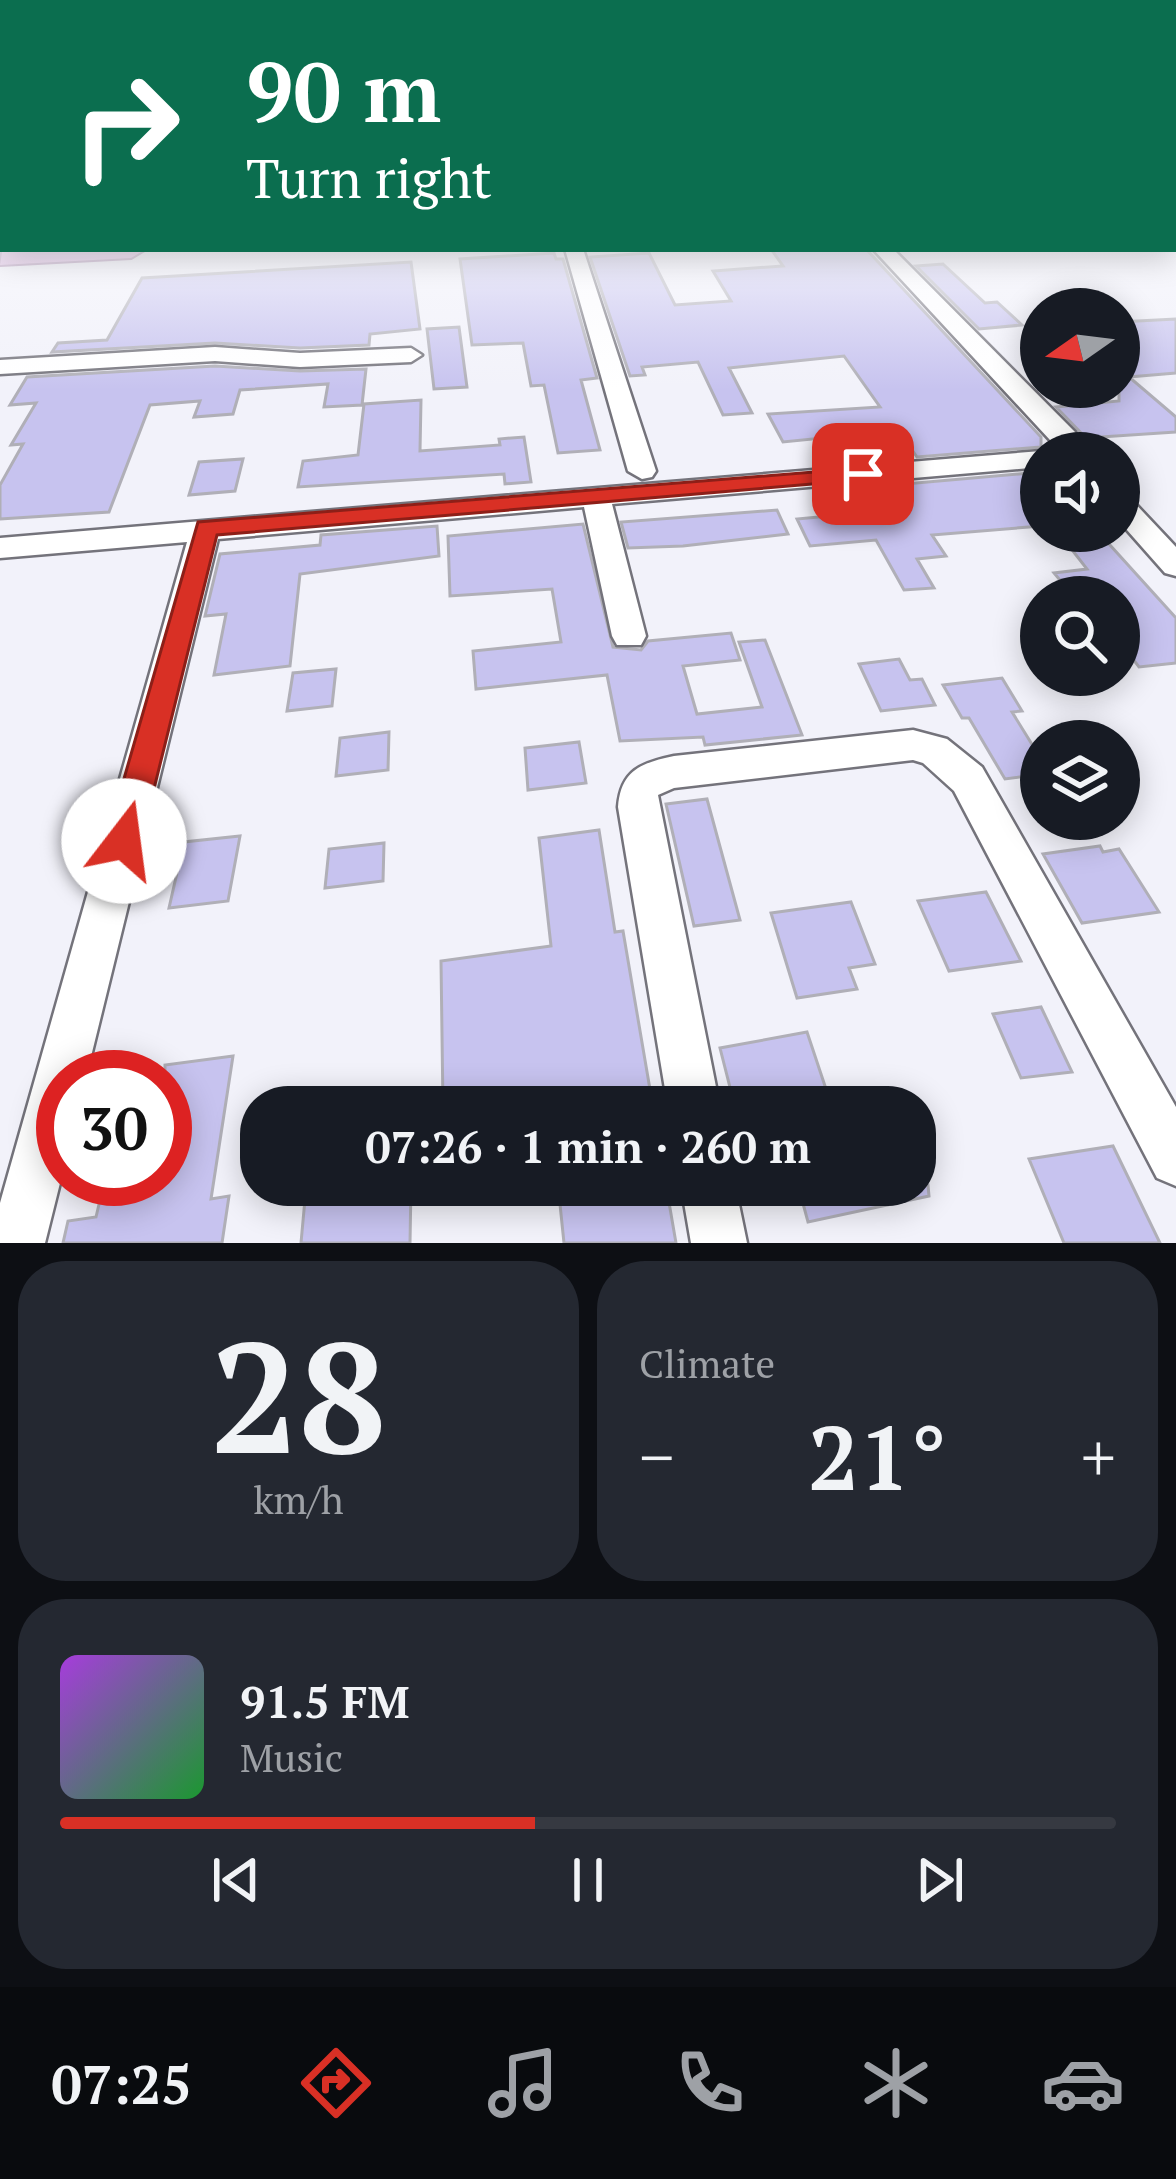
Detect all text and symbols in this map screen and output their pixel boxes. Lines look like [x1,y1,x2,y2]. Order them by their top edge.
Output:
text: 90 m [246,35,441,146]
icon: right [48,48,204,204]
text: Turn right [246,142,492,213]
north arrow [1020,288,1140,408]
map controls [1020,288,1140,840]
pin [812,423,914,525]
button: sound [1020,432,1140,552]
icon: arrive [830,441,896,507]
button: search [1020,576,1140,696]
button: layers [1020,720,1140,840]
position arrow [61,778,187,904]
speed limit sign: 30 [36,1050,192,1206]
text: 07:26 · 1 min · 260 m [365,1116,811,1176]
text: 28 [210,1291,387,1498]
text: Climate [639,1337,775,1389]
text: 21° [808,1396,947,1516]
text: − [639,1412,674,1500]
text: + [1081,1412,1116,1500]
text: km/h [253,1473,344,1525]
text: 91.5 FM [240,1671,409,1731]
text: Music [240,1731,343,1783]
icon: previous [203,1847,269,1913]
icon: pause [555,1847,621,1913]
icon: next [907,1847,973,1913]
icon: directions [294,2041,378,2125]
icon: music [481,2041,565,2125]
icon: phone [668,2041,752,2125]
icon: climate [854,2041,938,2125]
icon: car [1041,2041,1125,2125]
text: 07:25 [51,2048,192,2119]

